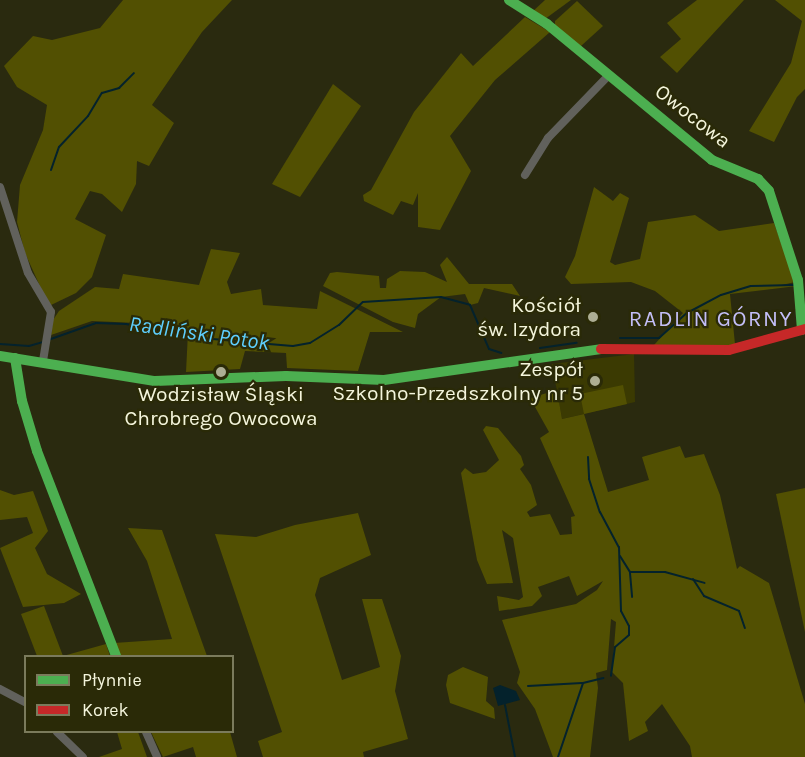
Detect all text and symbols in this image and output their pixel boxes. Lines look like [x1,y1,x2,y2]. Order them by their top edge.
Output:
street label: Owocowa [650,79,736,153]
place label: Kościół św. Izydora [477,292,581,342]
district label: RADLIN GÓRNY [629,307,793,333]
marker: Kościół św. Izydora [586,310,600,324]
water label: Radliński Potok [127,311,271,357]
place label: Zespół Szkolno-Przedszkolny nr 5 [333,356,583,406]
marker: Wodzisław Śląski Chrobrego Owocowa [214,365,228,379]
marker: Zespół Szkolno-Przedszkolny nr 5 [588,374,602,388]
place label: Wodzisław Śląski Chrobrego Owocowa [124,381,318,431]
legend [24,655,234,733]
text: Płynnie [82,669,142,691]
text: Korek [82,699,129,721]

